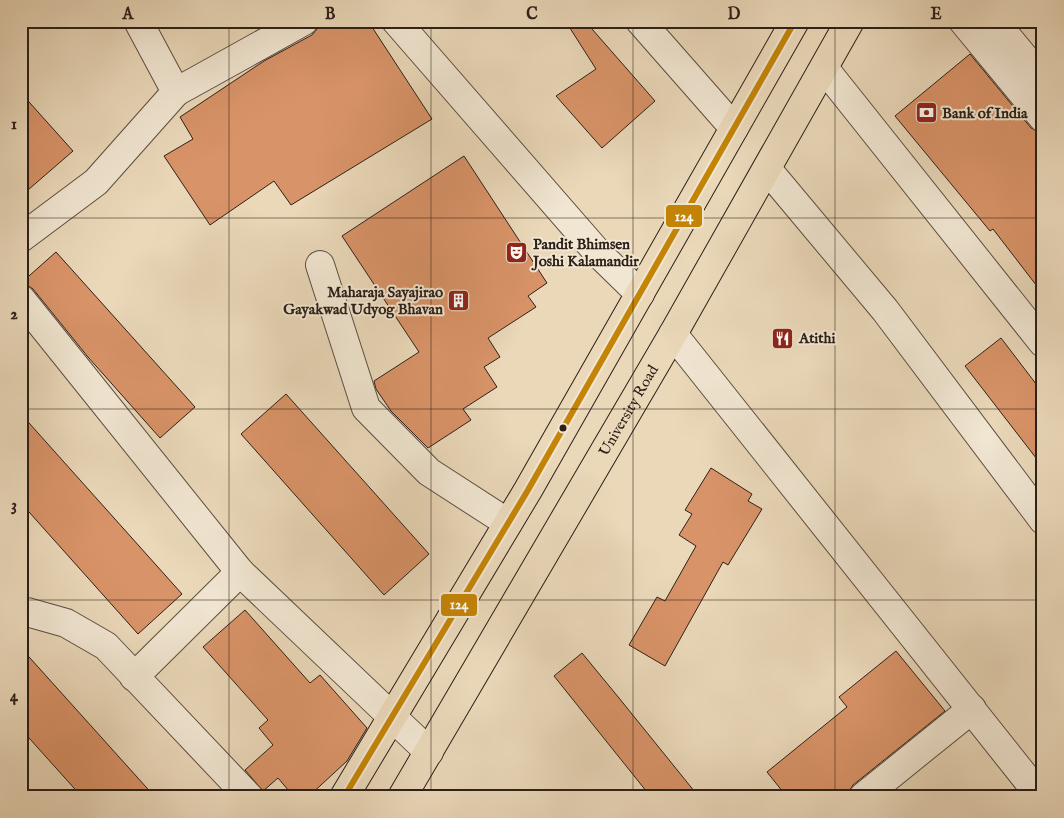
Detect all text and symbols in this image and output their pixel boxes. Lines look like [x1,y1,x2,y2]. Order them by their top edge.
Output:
text: A [122,5,135,25]
text: B [325,5,336,25]
text: C [526,5,538,25]
text: D [728,5,741,25]
text: E [930,5,942,25]
bank icon: Bank of India [914,101,938,125]
place label: Bank of India [942,104,1028,123]
text: 1 [11,115,17,135]
line badge: 124 [665,204,703,228]
text: 124 [675,208,694,226]
place label: Pandit Bhimsen Joshi Kalamandir [531,235,639,271]
theatre icon: Pandit Bhimsen Joshi Kalamandir [505,241,529,265]
place label: Maharaja Sayajirao Gayakwad Udyog Bhavan [283,283,443,319]
building icon: Maharaja Sayajirao Gayakwad Udyog Bhavan [447,289,471,313]
text: 2 [10,305,18,325]
restaurant icon: Atithi [771,326,795,350]
place label: Atithi [798,329,835,348]
street label: University Road [595,361,663,460]
unlabelled marker [558,423,568,433]
text: 3 [11,496,17,516]
line badge: 124 [440,593,478,617]
text: 124 [450,596,469,614]
text: 4 [10,687,19,707]

